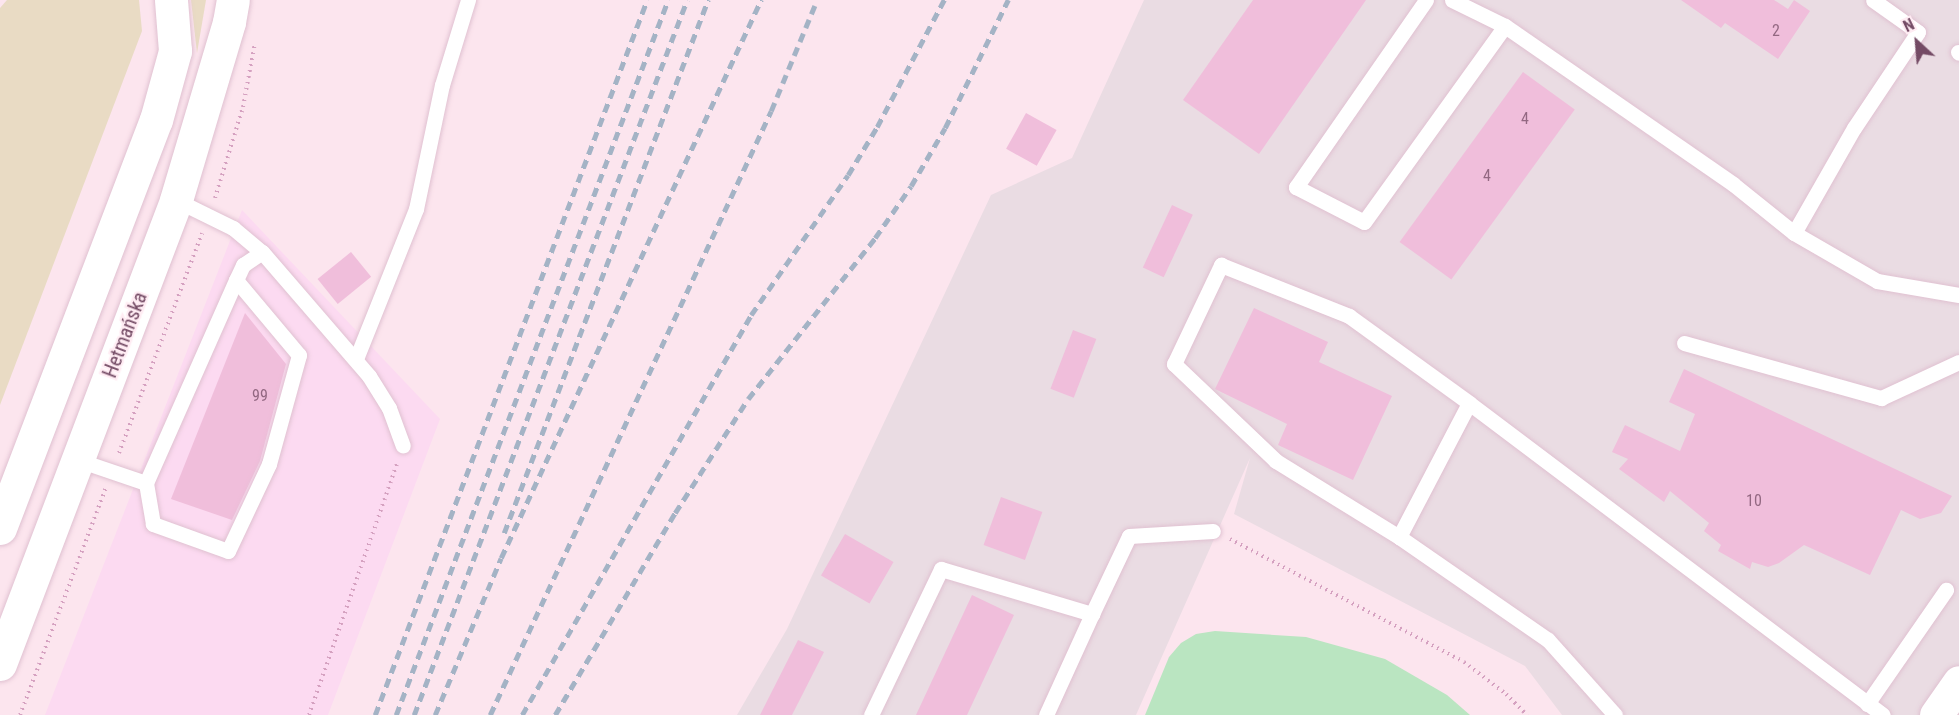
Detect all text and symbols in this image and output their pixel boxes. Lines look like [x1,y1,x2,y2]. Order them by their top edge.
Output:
north arrow [1887,12,1947,72]
text: N [1900,15,1917,36]
house number: 2 [1772,21,1780,41]
house number: 4 [1521,109,1529,129]
house number: 4 [1483,166,1491,186]
street label: Hetmańska [98,289,152,381]
house number: 99 [252,386,268,406]
house number: 10 [1746,491,1762,511]

